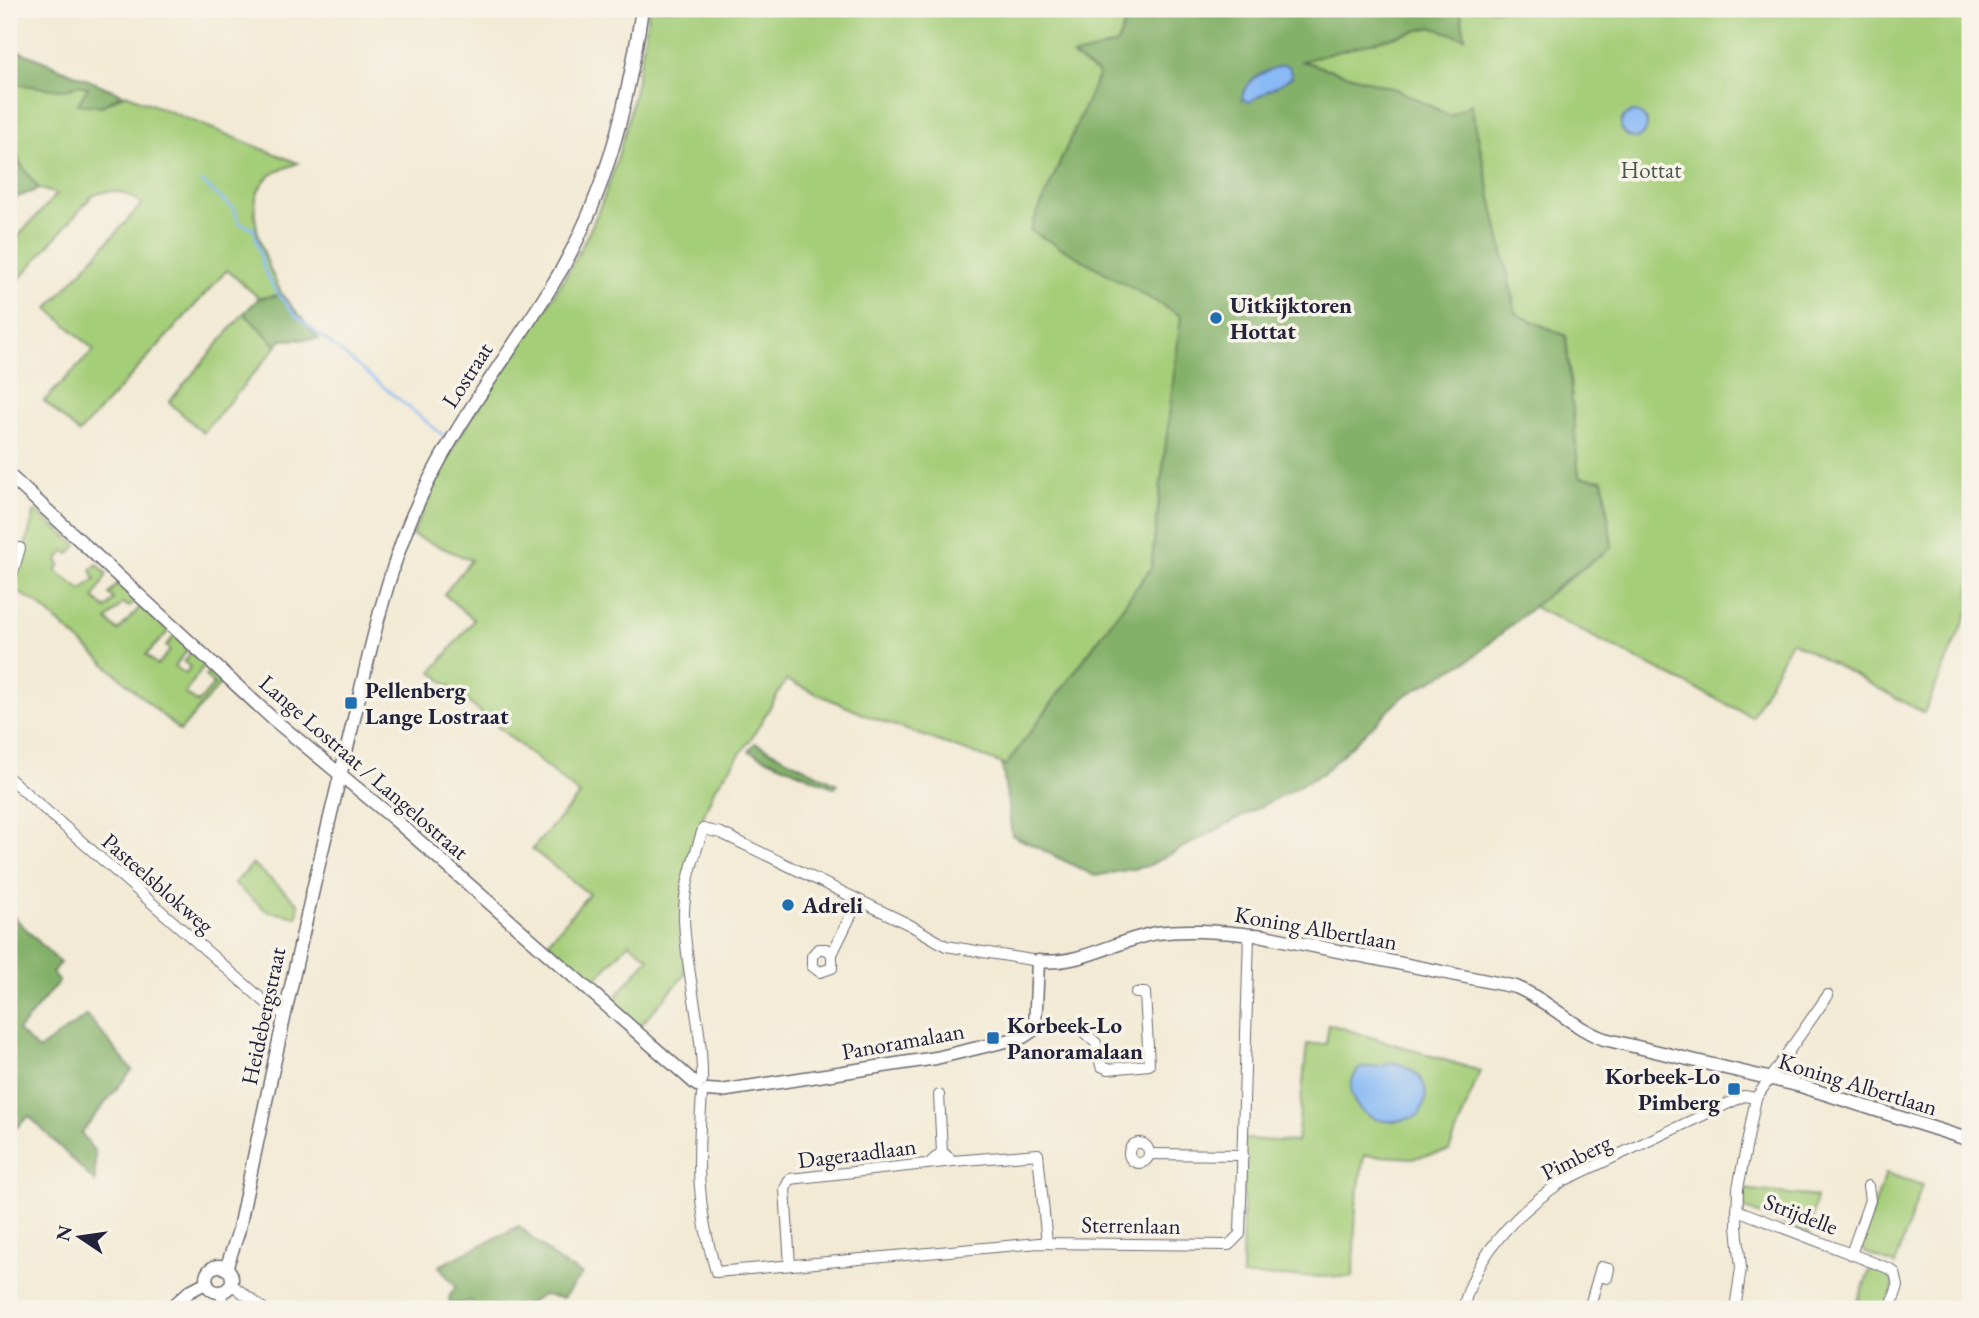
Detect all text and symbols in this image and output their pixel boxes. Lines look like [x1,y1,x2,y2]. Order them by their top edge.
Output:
park label: Hottat [1621,155,1682,185]
place label: Uitkijktoren Hottat [1230,290,1352,346]
marker: Uitkijktoren Hottat [1208,310,1224,326]
street label: Lostraat [435,336,500,414]
street label: Lange Lostraat / Langelostraat [253,668,476,867]
place label: Pellenberg Lange Lostraat [365,675,509,731]
marker: Pellenberg Lange Lostraat [343,695,359,711]
street label: Pasteelsblokweg [96,826,221,941]
place label: Adreli [801,890,863,920]
marker: Adreli [780,897,796,913]
street label: Koning Albertlaan [1232,899,1400,957]
street label: Heidebergstraat [234,944,292,1088]
place label: Korbeek-Lo Panoramalaan [1007,1010,1143,1066]
street label: Panoramalaan [839,1015,967,1067]
marker: Korbeek-Lo Panoramalaan [985,1030,1001,1046]
street label: Koning Albertlaan [1775,1046,1941,1122]
place label: Korbeek-Lo Pimberg [1605,1061,1720,1117]
marker: Korbeek-Lo Pimberg [1726,1081,1742,1097]
street label: Pimberg [1536,1126,1617,1187]
street label: Dageraadlaan [796,1131,918,1175]
street label: Strijdelle [1760,1186,1842,1242]
north arrow [46,1202,116,1272]
street label: Sterrenlaan [1081,1209,1181,1241]
text: N [50,1222,78,1244]

